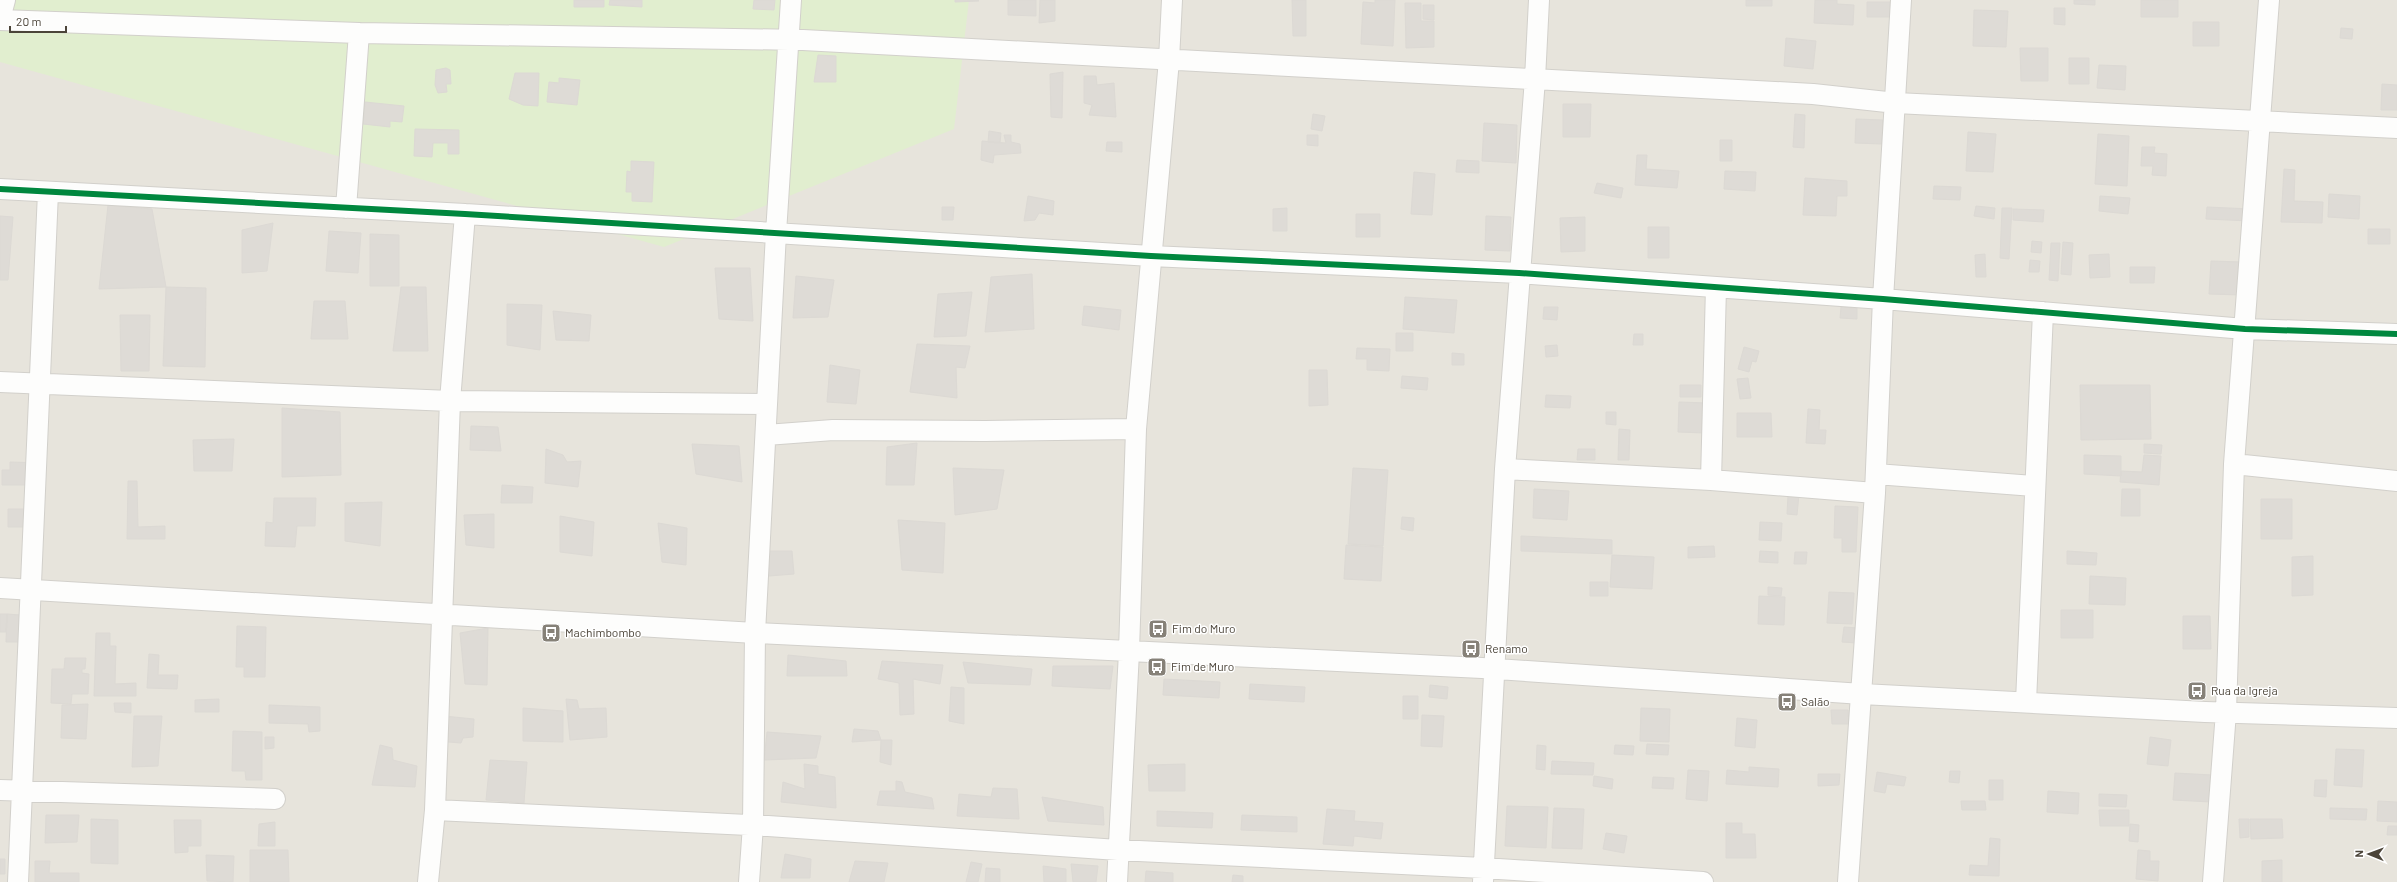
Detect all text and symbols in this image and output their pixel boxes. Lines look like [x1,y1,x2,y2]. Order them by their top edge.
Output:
scale bar [10,8,66,34]
text: 20 m [16,14,42,28]
bus stop icon: Fim do Muro [1147,618,1169,640]
place label: Fim do Muro [1172,621,1236,635]
bus stop icon: Machimbombo [540,622,562,644]
place label: Machimbombo [565,625,641,639]
bus stop icon: Renamo [1460,638,1482,660]
place label: Renamo [1485,641,1528,655]
bus stop icon: Fim de Muro [1146,656,1168,678]
place label: Fim de Muro [1171,659,1234,673]
bus stop icon: Rua da Igreja [2186,680,2208,702]
place label: Rua da Igreja [2211,683,2278,697]
bus stop icon: Salão [1776,691,1798,713]
place label: Salão [1801,694,1829,708]
north arrow [2349,834,2389,874]
text: N [2352,850,2365,858]

